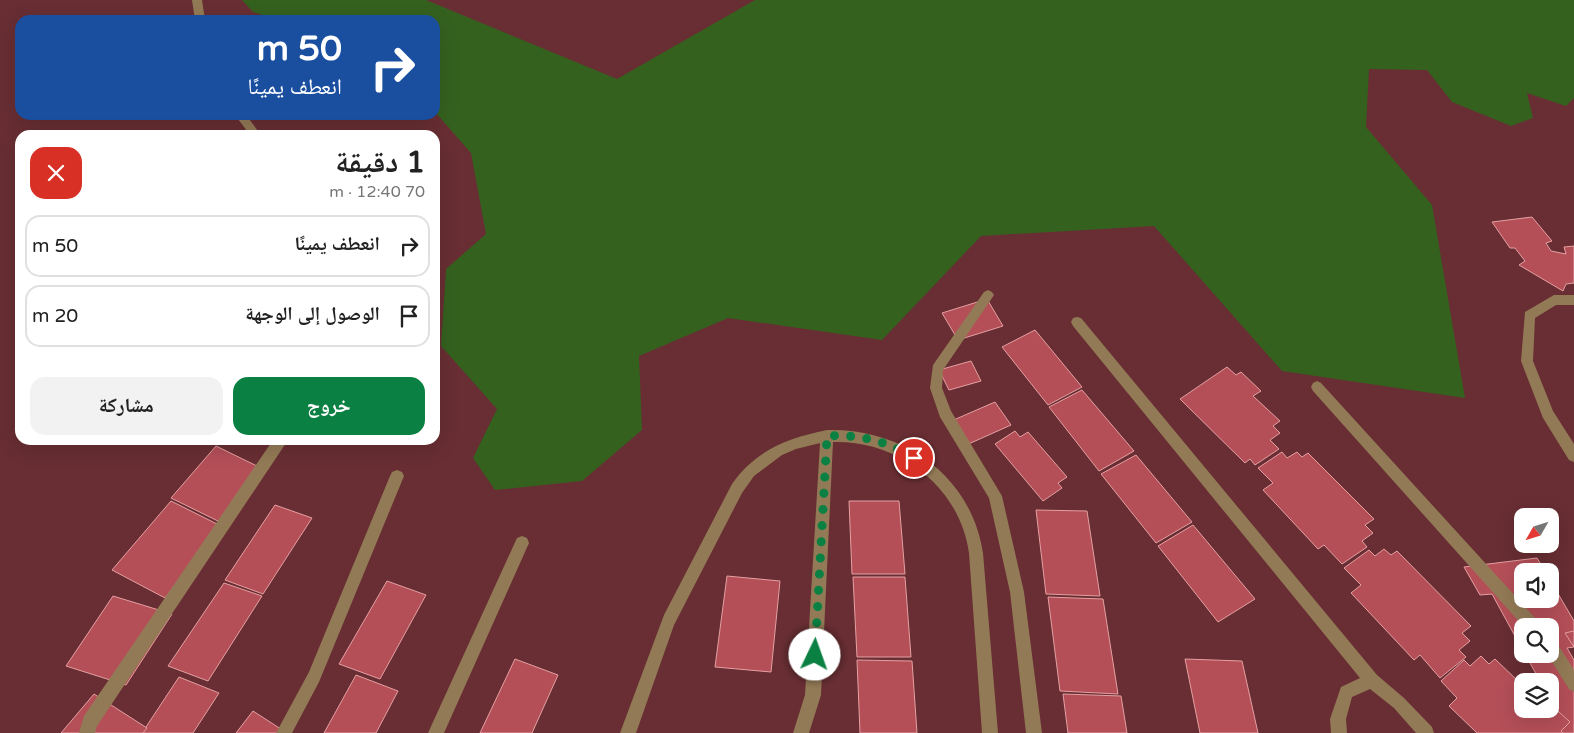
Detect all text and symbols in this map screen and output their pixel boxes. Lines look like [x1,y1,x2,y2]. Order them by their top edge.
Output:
text: 50 m [257,28,342,70]
icon: right [360,35,425,100]
text: انعطف يمينًا [248,74,342,100]
text: 1 دقيقة [335,144,425,181]
button: close [30,147,82,199]
text: 70 m · 12:40 [329,182,425,202]
icon: right [395,232,423,260]
text: انعطف يمينًا [294,233,380,255]
text: 50 m [32,235,78,257]
icon: arrive [395,302,423,330]
text: الوصول إلى الوجهة [245,303,380,325]
text: 20 m [32,305,78,327]
button: مشاركة [30,377,223,435]
button: خروج [233,377,425,435]
pin [893,437,935,479]
icon: arrive [900,444,928,472]
north arrow [1514,508,1559,552]
map controls [1514,508,1559,718]
button: sound [1514,563,1559,608]
button: search [1514,618,1559,663]
position arrow [788,628,840,680]
button: layers [1514,673,1559,718]

